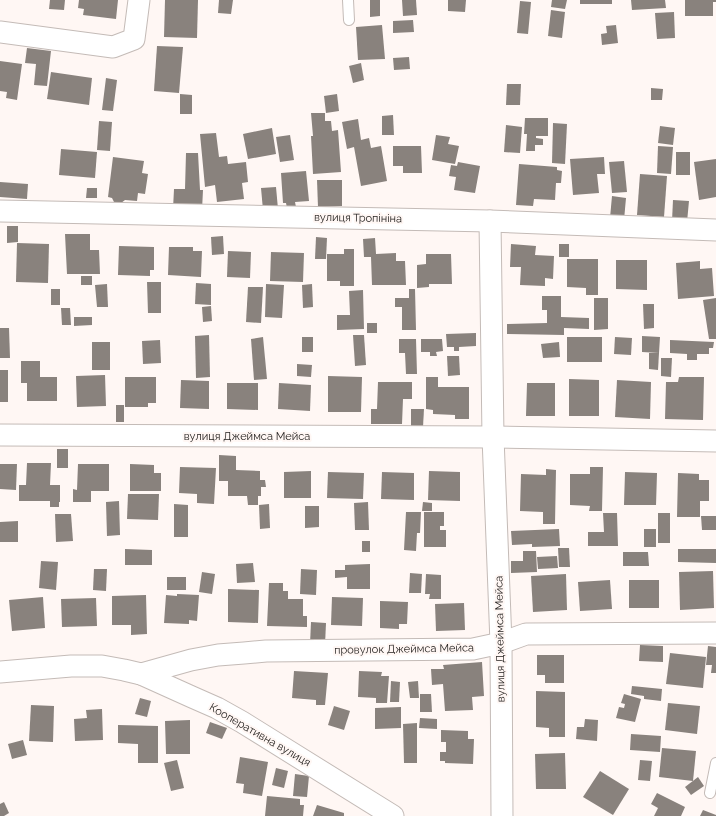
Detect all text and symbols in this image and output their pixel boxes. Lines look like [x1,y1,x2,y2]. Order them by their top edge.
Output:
street label: вулиця Тропініна [314,211,402,225]
street label: вулиця Джеймса Мейса [184,430,310,443]
street label: вулиця Джеймса Мейса [492,576,508,702]
street label: провулок Джеймса Мейса [334,641,474,657]
street label: Кооперативна вулиця [207,701,313,769]

